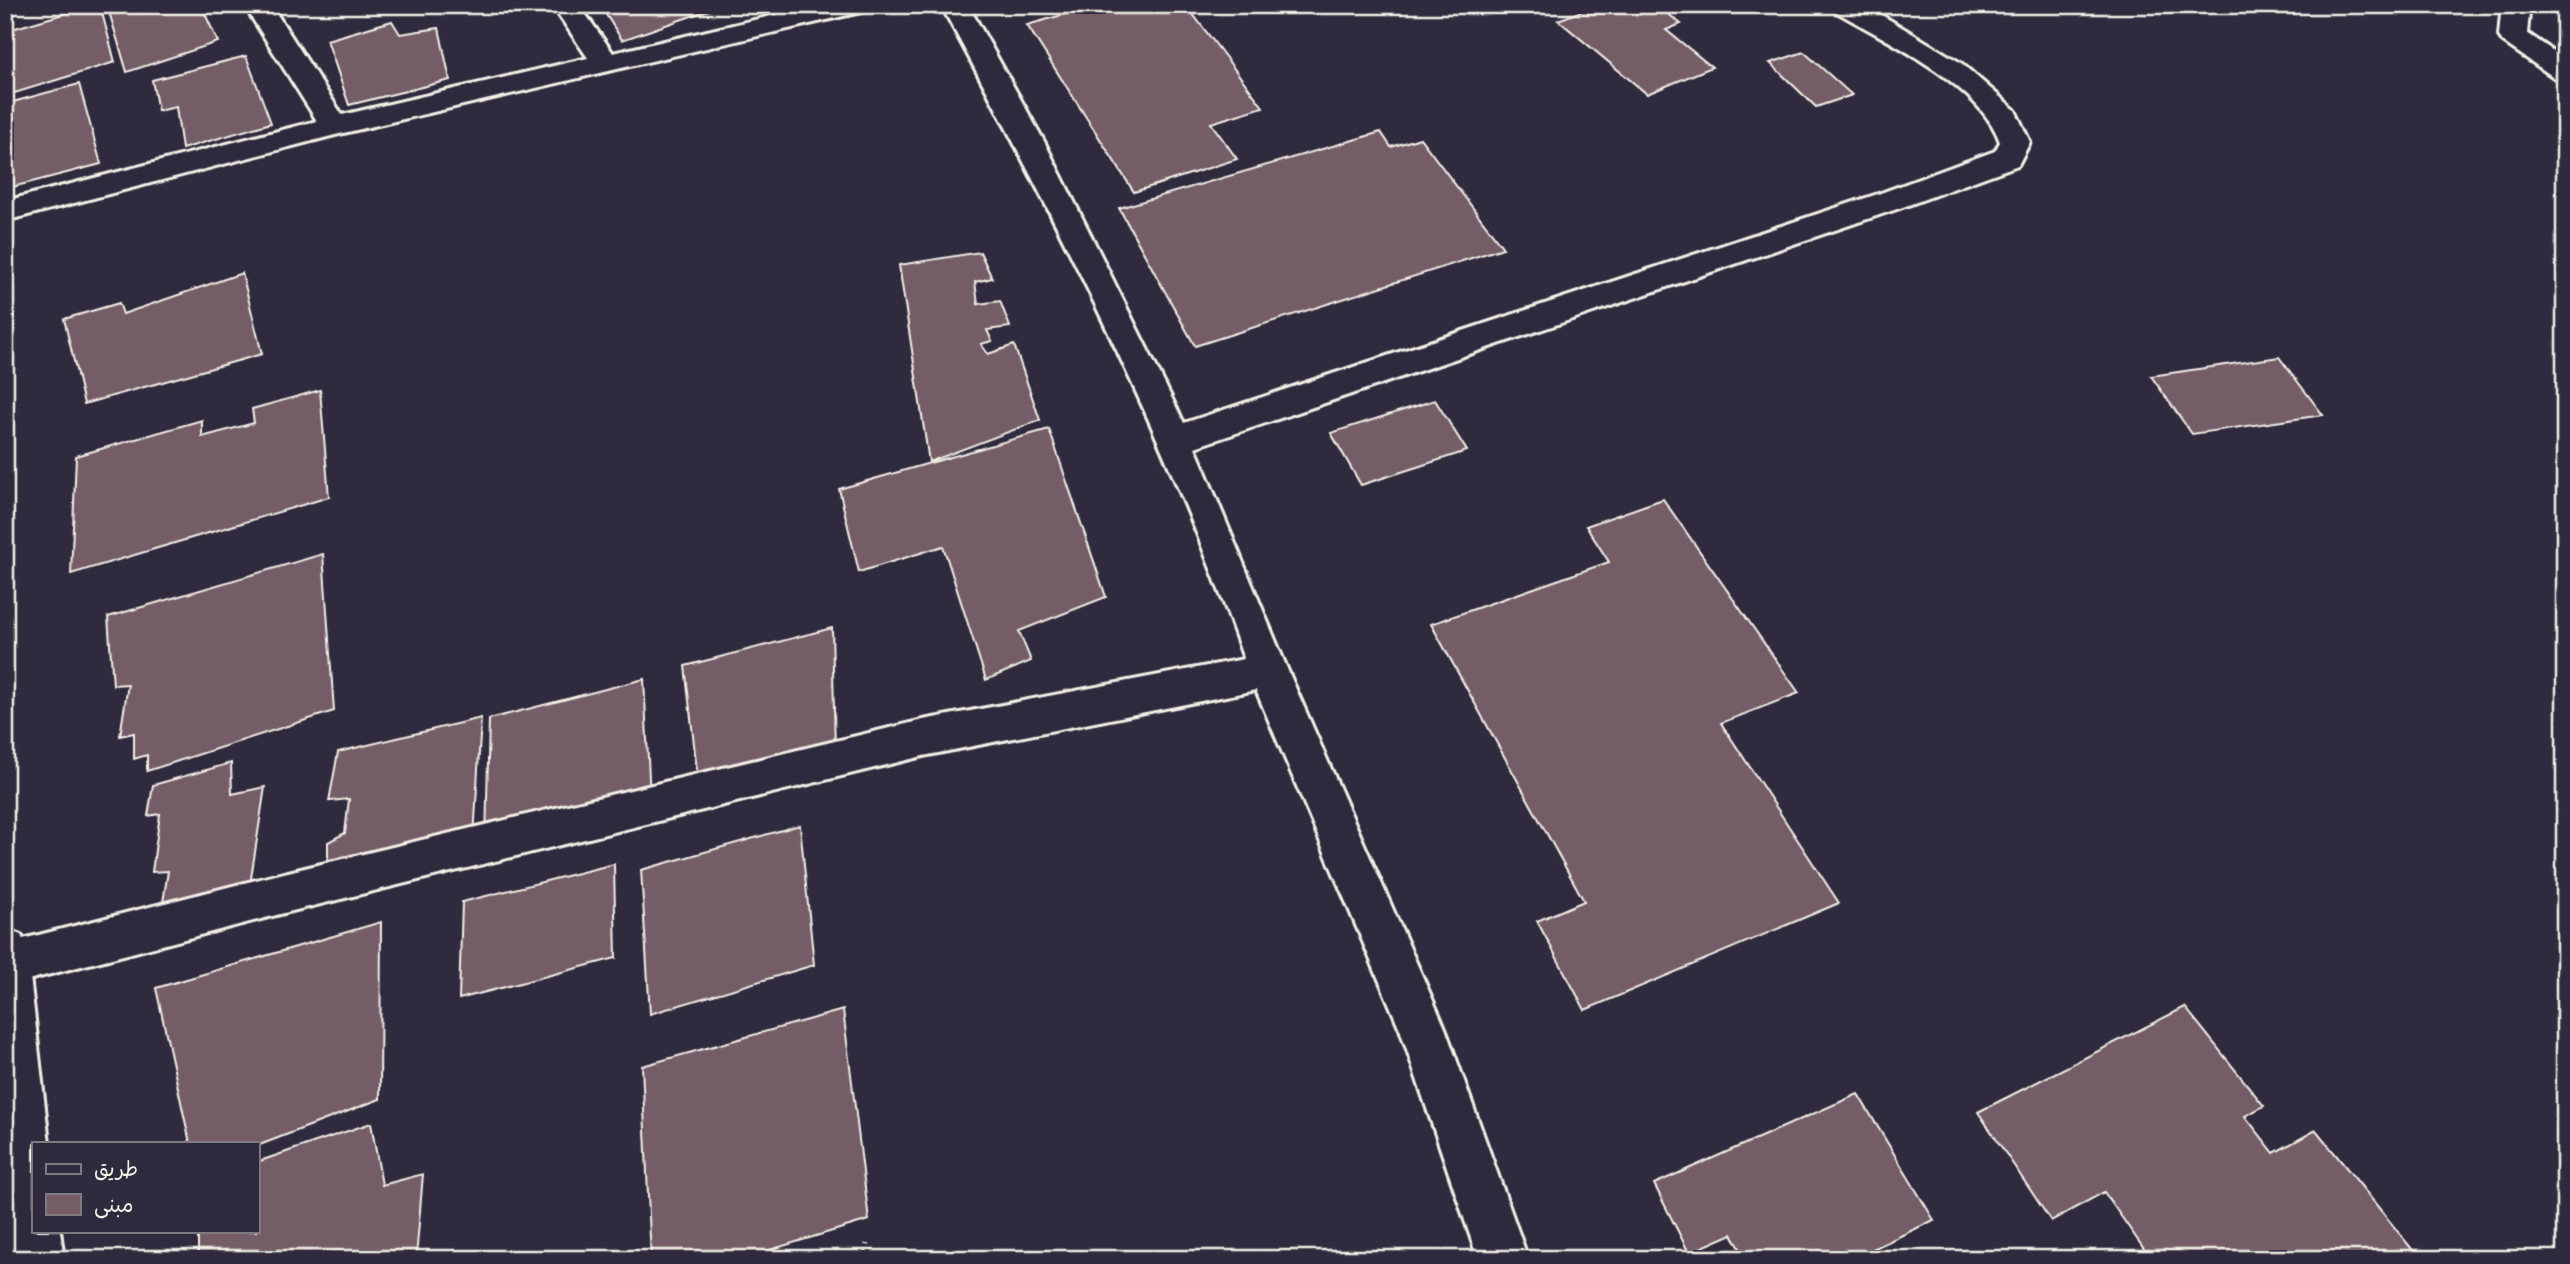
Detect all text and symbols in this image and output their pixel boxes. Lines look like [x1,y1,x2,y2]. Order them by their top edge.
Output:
legend [32,1142,259,1232]
text: طريق [94,1156,138,1183]
text: مبنى [94,1192,133,1219]

